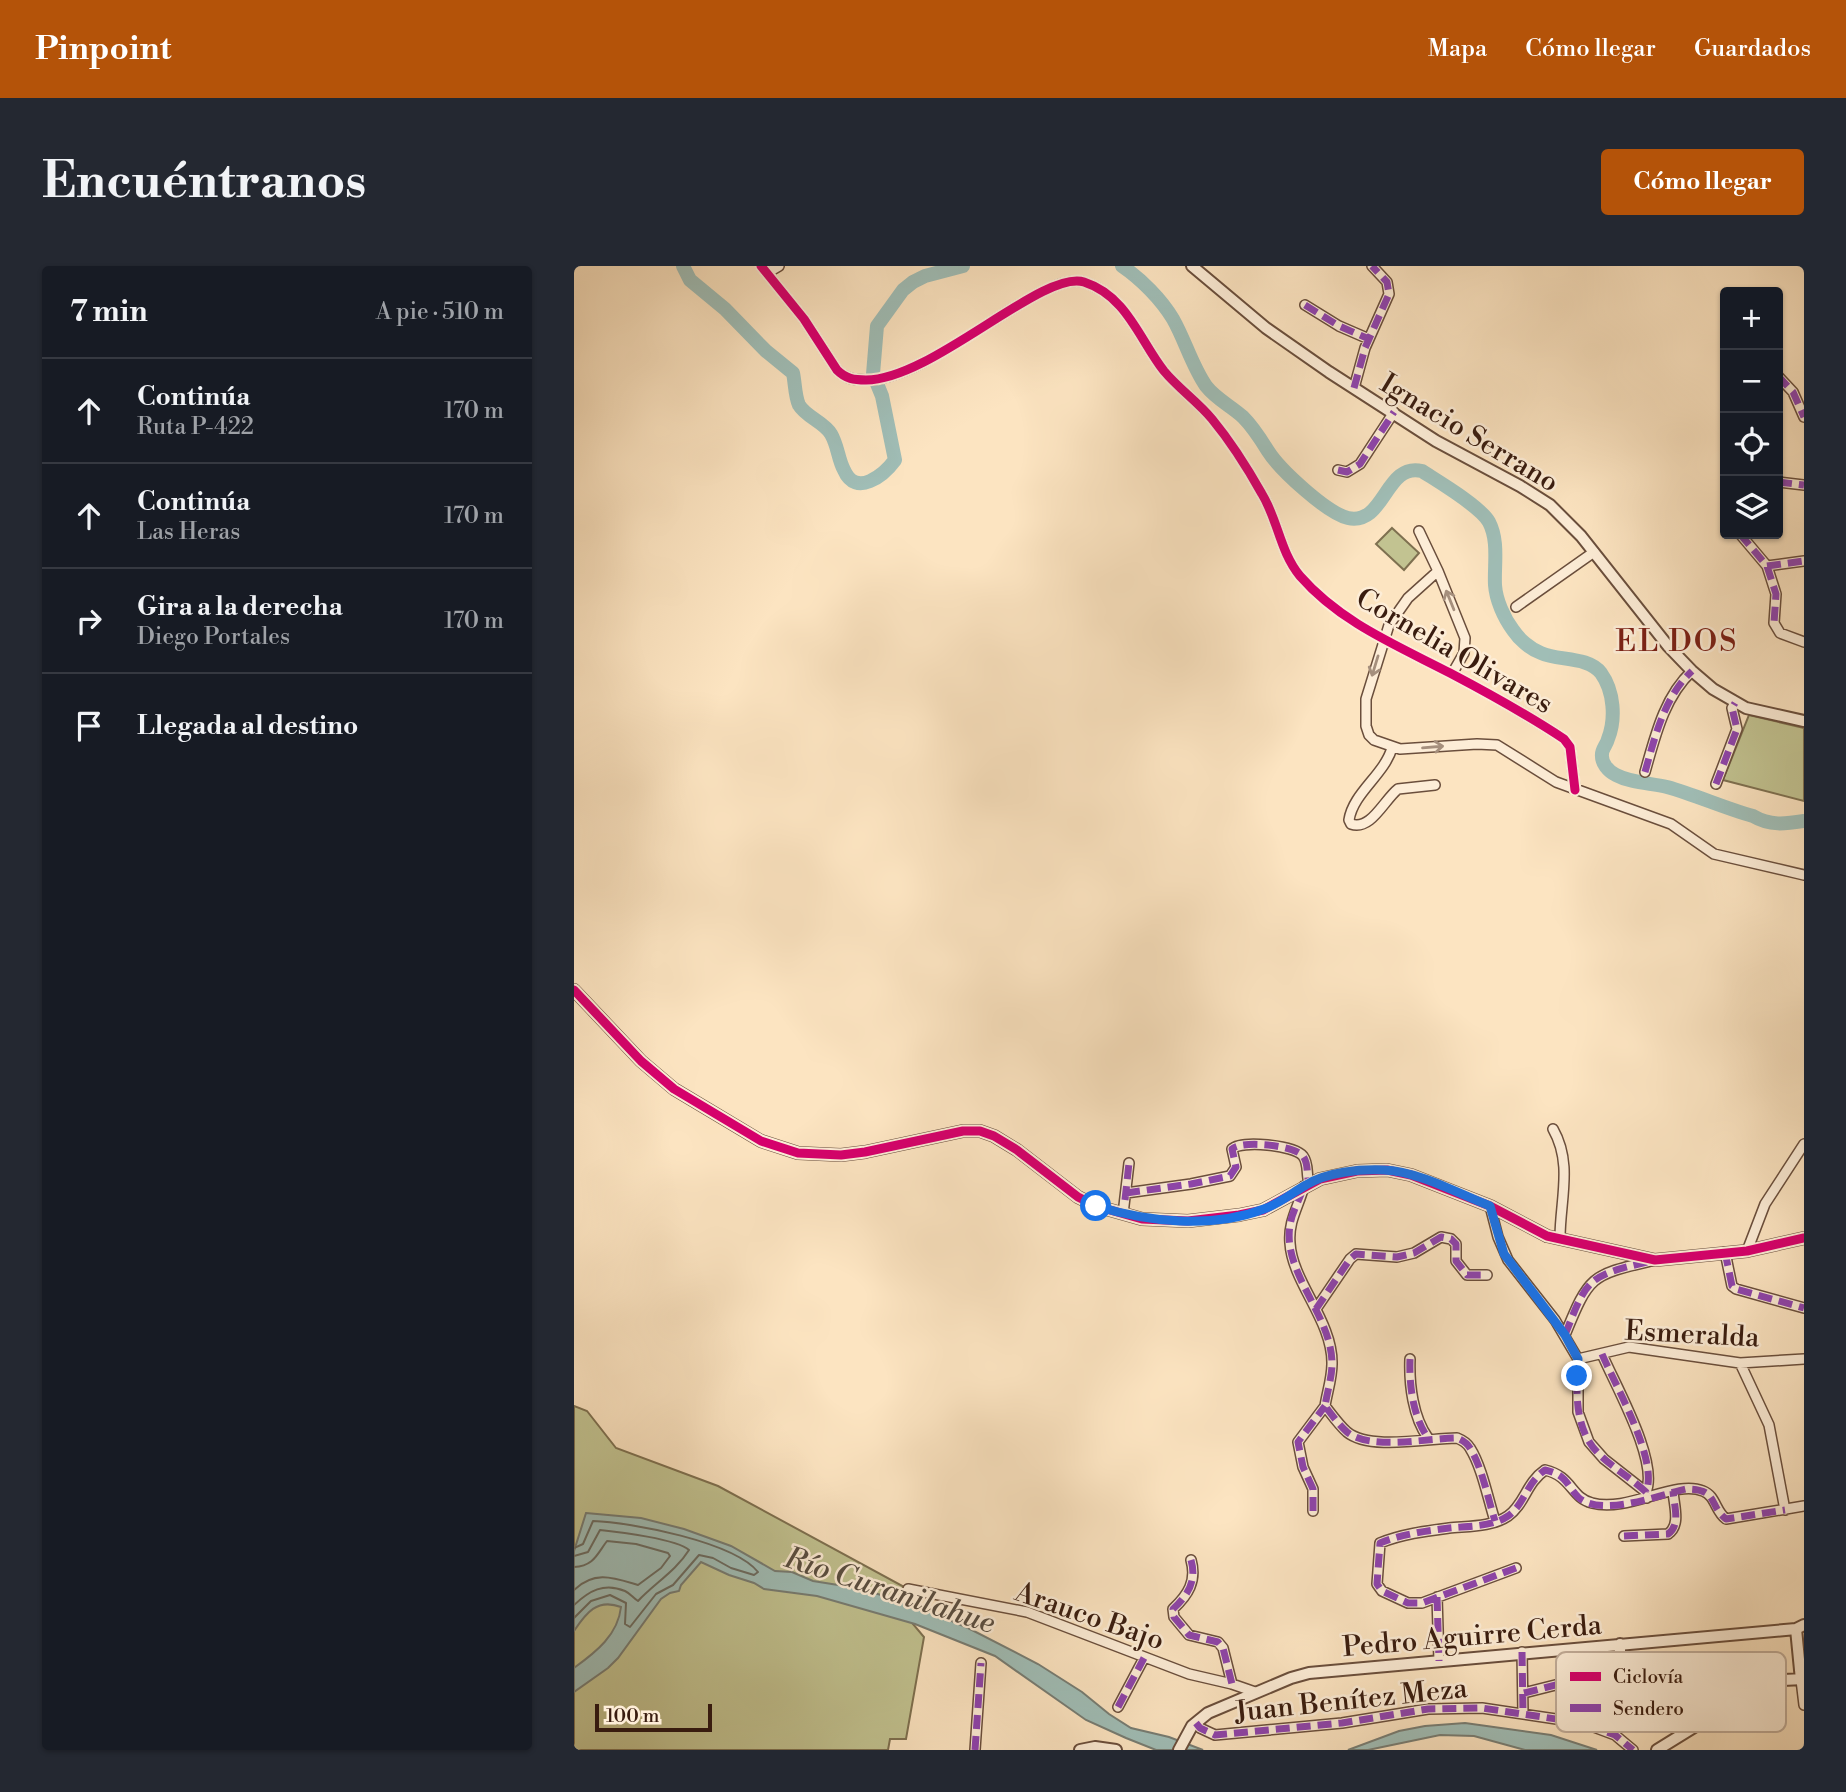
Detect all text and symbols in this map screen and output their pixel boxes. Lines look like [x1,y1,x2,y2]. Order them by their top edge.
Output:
text: Pinpoint [35,29,172,70]
text: Mapa [1428,34,1487,64]
text: Cómo llegar [1525,34,1656,64]
text: Guardados [1694,34,1811,64]
button: Cómo llegar [1601,149,1804,215]
text: Encuéntranos [42,152,366,213]
map controls [1720,287,1783,539]
button: + [1720,287,1783,350]
text: 7 min [70,293,148,331]
text: A pie · 510 m [376,298,504,326]
button: − [1720,350,1783,413]
street label: Ignacio Serrano [1374,366,1565,500]
text: Continúa [137,381,250,413]
icon: ahead [70,392,108,430]
text: 170 m [444,397,504,425]
text: Ruta P-422 [137,413,254,441]
button: locate [1720,413,1783,476]
button: layers [1720,476,1783,539]
text: Continúa [137,486,250,518]
icon: ahead [70,497,108,535]
text: 170 m [444,502,504,530]
text: Las Heras [137,518,240,546]
street label: Cornelia Olivares [1350,581,1559,722]
one-way arrow [1442,590,1455,611]
text: Gira a la derecha [137,591,343,623]
icon: right [70,602,108,640]
text: 170 m [444,607,504,635]
text: Diego Portales [137,623,290,651]
district label: EL DOS [1616,623,1738,661]
one-way arrow [1368,655,1381,677]
icon: arrive [70,707,108,745]
text: Llegada al destino [137,710,358,742]
one-way arrow [1421,740,1444,753]
route start [1080,1190,1111,1221]
street label: Esmeralda [1624,1313,1761,1356]
route end [1561,1360,1592,1391]
water label: Río Curanilahue [779,1539,1000,1643]
street label: Arauco Bajo [1009,1574,1169,1658]
street label: Pedro Aguirre Cerda [1341,1608,1604,1665]
legend [1556,1652,1786,1732]
text: Ciclovía [1613,1665,1683,1689]
street label: Juan Benítez Meza [1232,1671,1470,1730]
text: Sendero [1613,1697,1684,1721]
scale bar [595,1701,712,1733]
text: 100 m [606,1704,659,1728]

